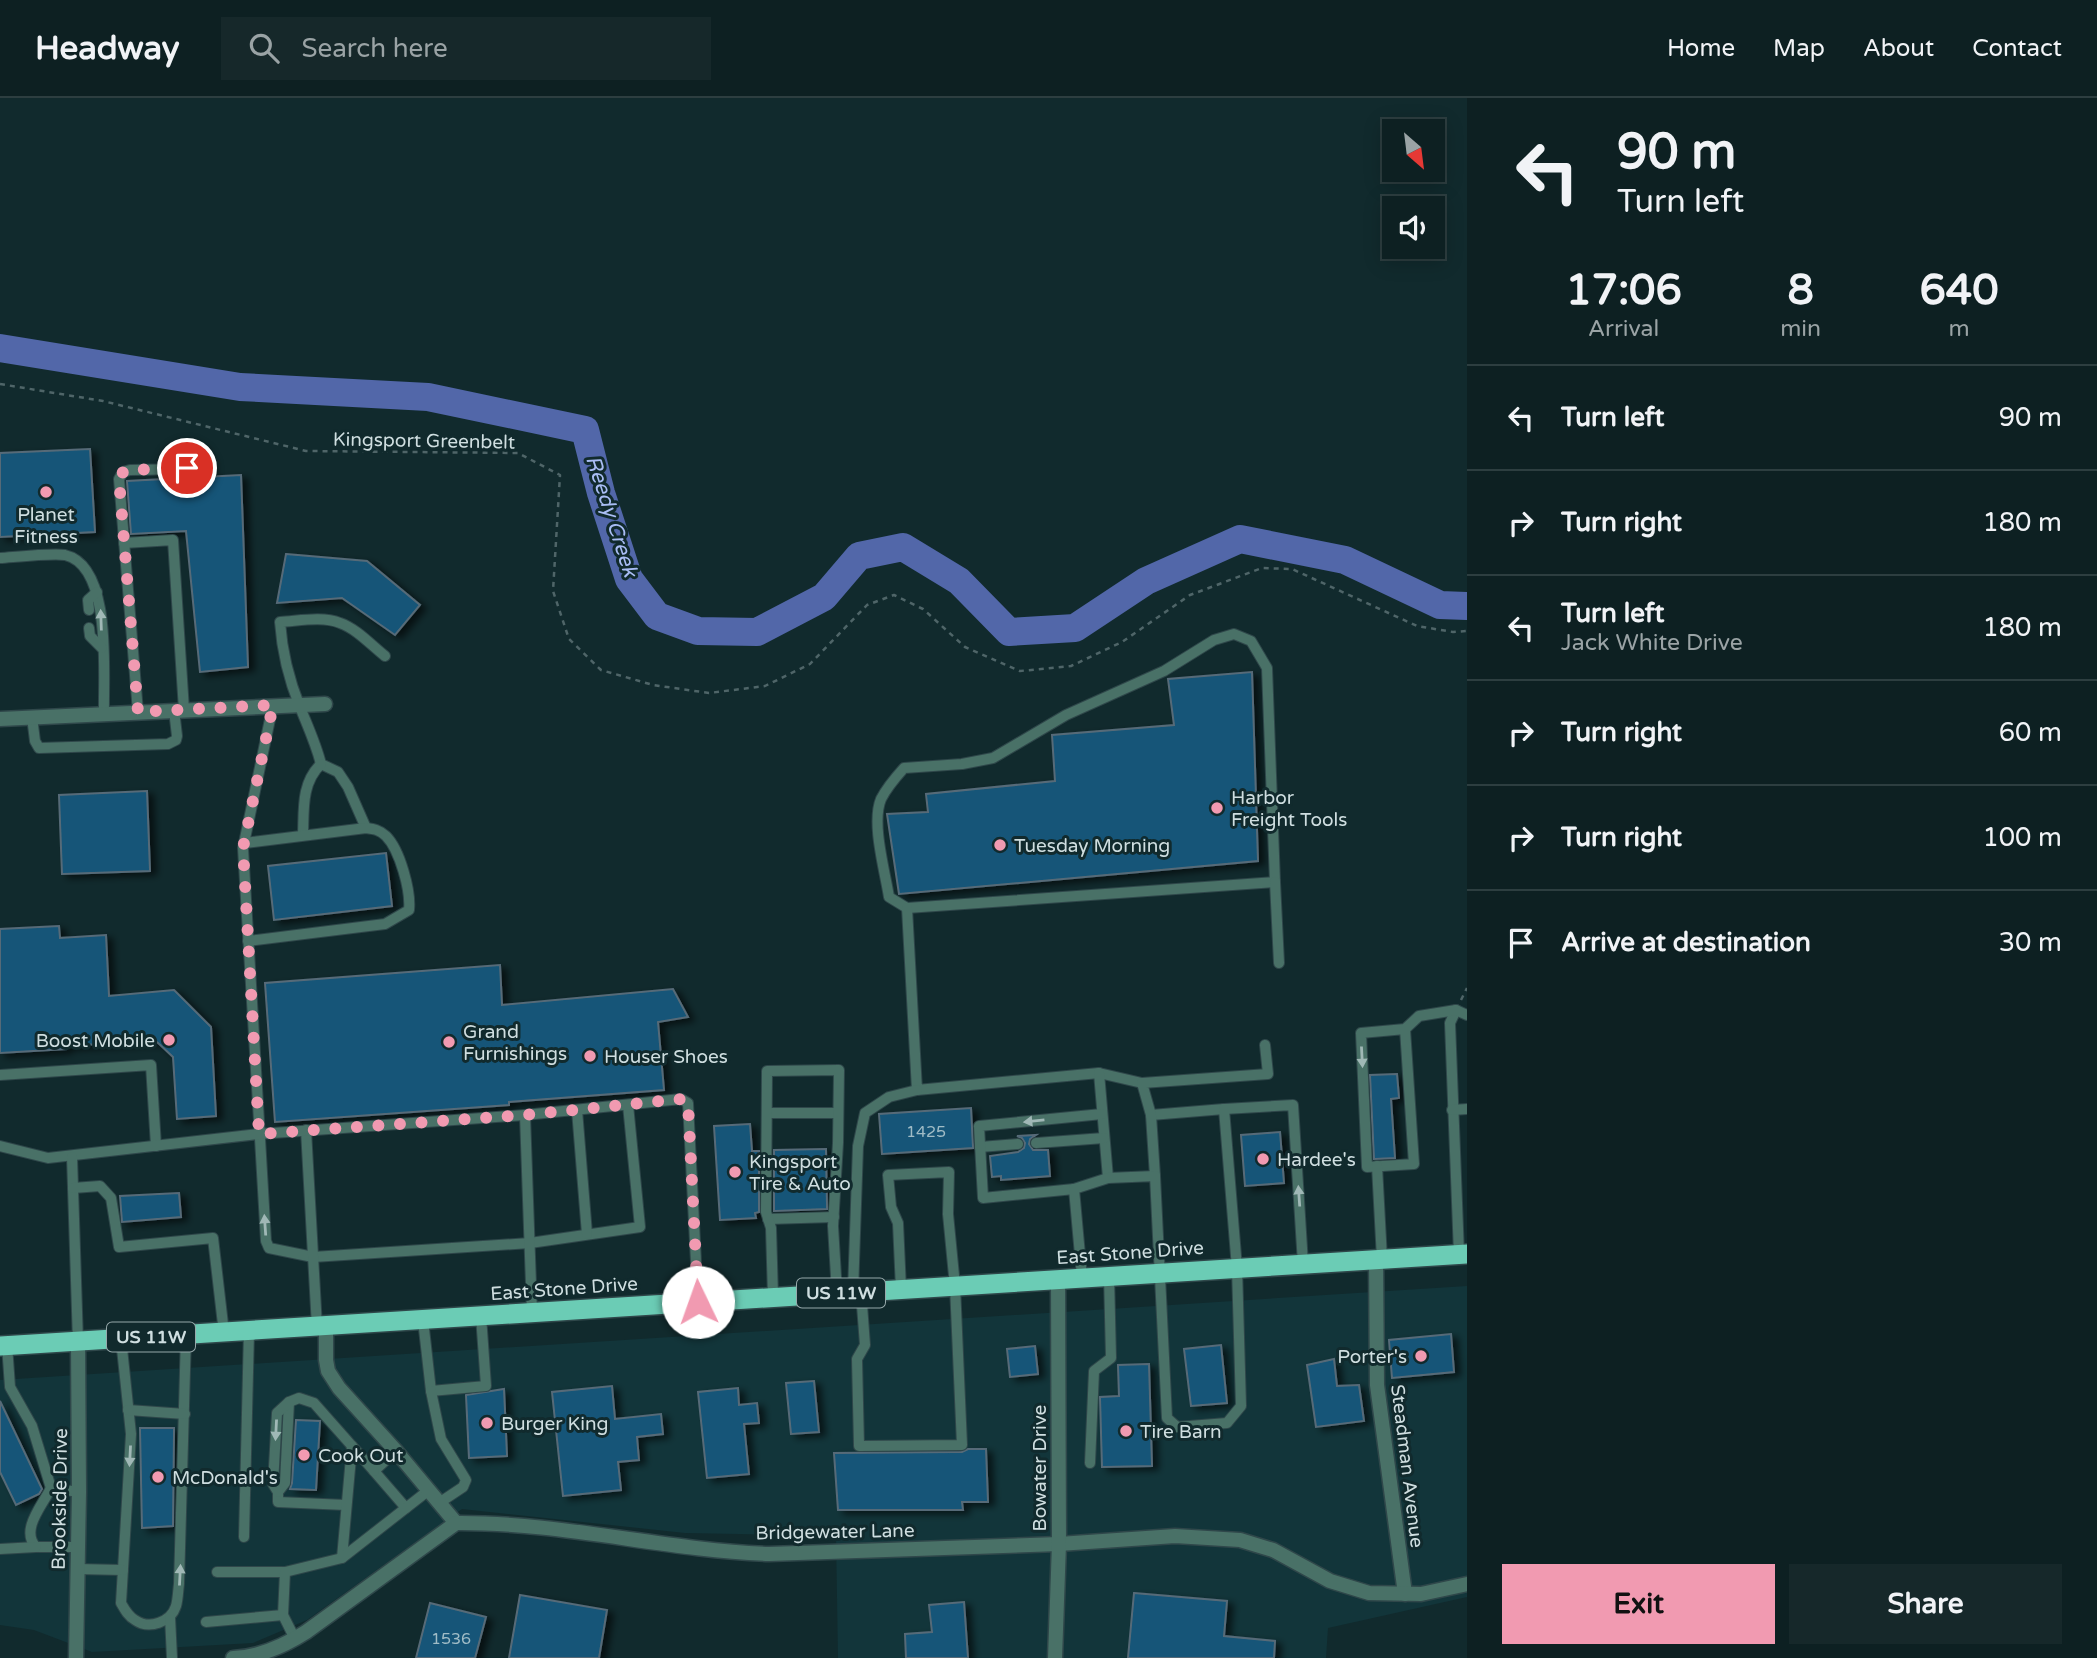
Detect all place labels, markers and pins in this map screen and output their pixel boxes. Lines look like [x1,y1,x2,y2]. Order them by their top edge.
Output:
pin [157,438,217,498]
marker: Planet Fitness [38,484,54,500]
place label: Planet Fitness [14,504,78,548]
place label: Harbor Freight Tools [1231,787,1347,831]
marker: Harbor Freight Tools [1209,800,1225,816]
place label: Tuesday Morning [1014,835,1170,857]
marker: Tuesday Morning [992,837,1008,853]
place label: Grand Furnishings [463,1021,567,1065]
place label: Boost Mobile [36,1030,155,1052]
marker: Boost Mobile [161,1032,177,1048]
marker: Grand Furnishings [441,1034,457,1050]
place label: Houser Shoes [604,1046,728,1068]
marker: Houser Shoes [582,1048,598,1064]
place label: Hardee's [1277,1149,1356,1171]
place label: Kingsport Tire & Auto [749,1151,851,1195]
marker: Hardee's [1255,1151,1271,1167]
marker: Kingsport Tire & Auto [727,1164,743,1180]
place label: Porter's [1337,1346,1407,1368]
marker: Porter's [1413,1348,1429,1364]
place label: Burger King [501,1413,609,1435]
marker: Burger King [479,1415,495,1431]
place label: Tire Barn [1140,1421,1222,1443]
marker: Tire Barn [1118,1423,1134,1439]
place label: Cook Out [318,1445,403,1467]
marker: Cook Out [296,1447,312,1463]
place label: McDonald's [172,1467,278,1489]
marker: McDonald's [150,1469,166,1485]

